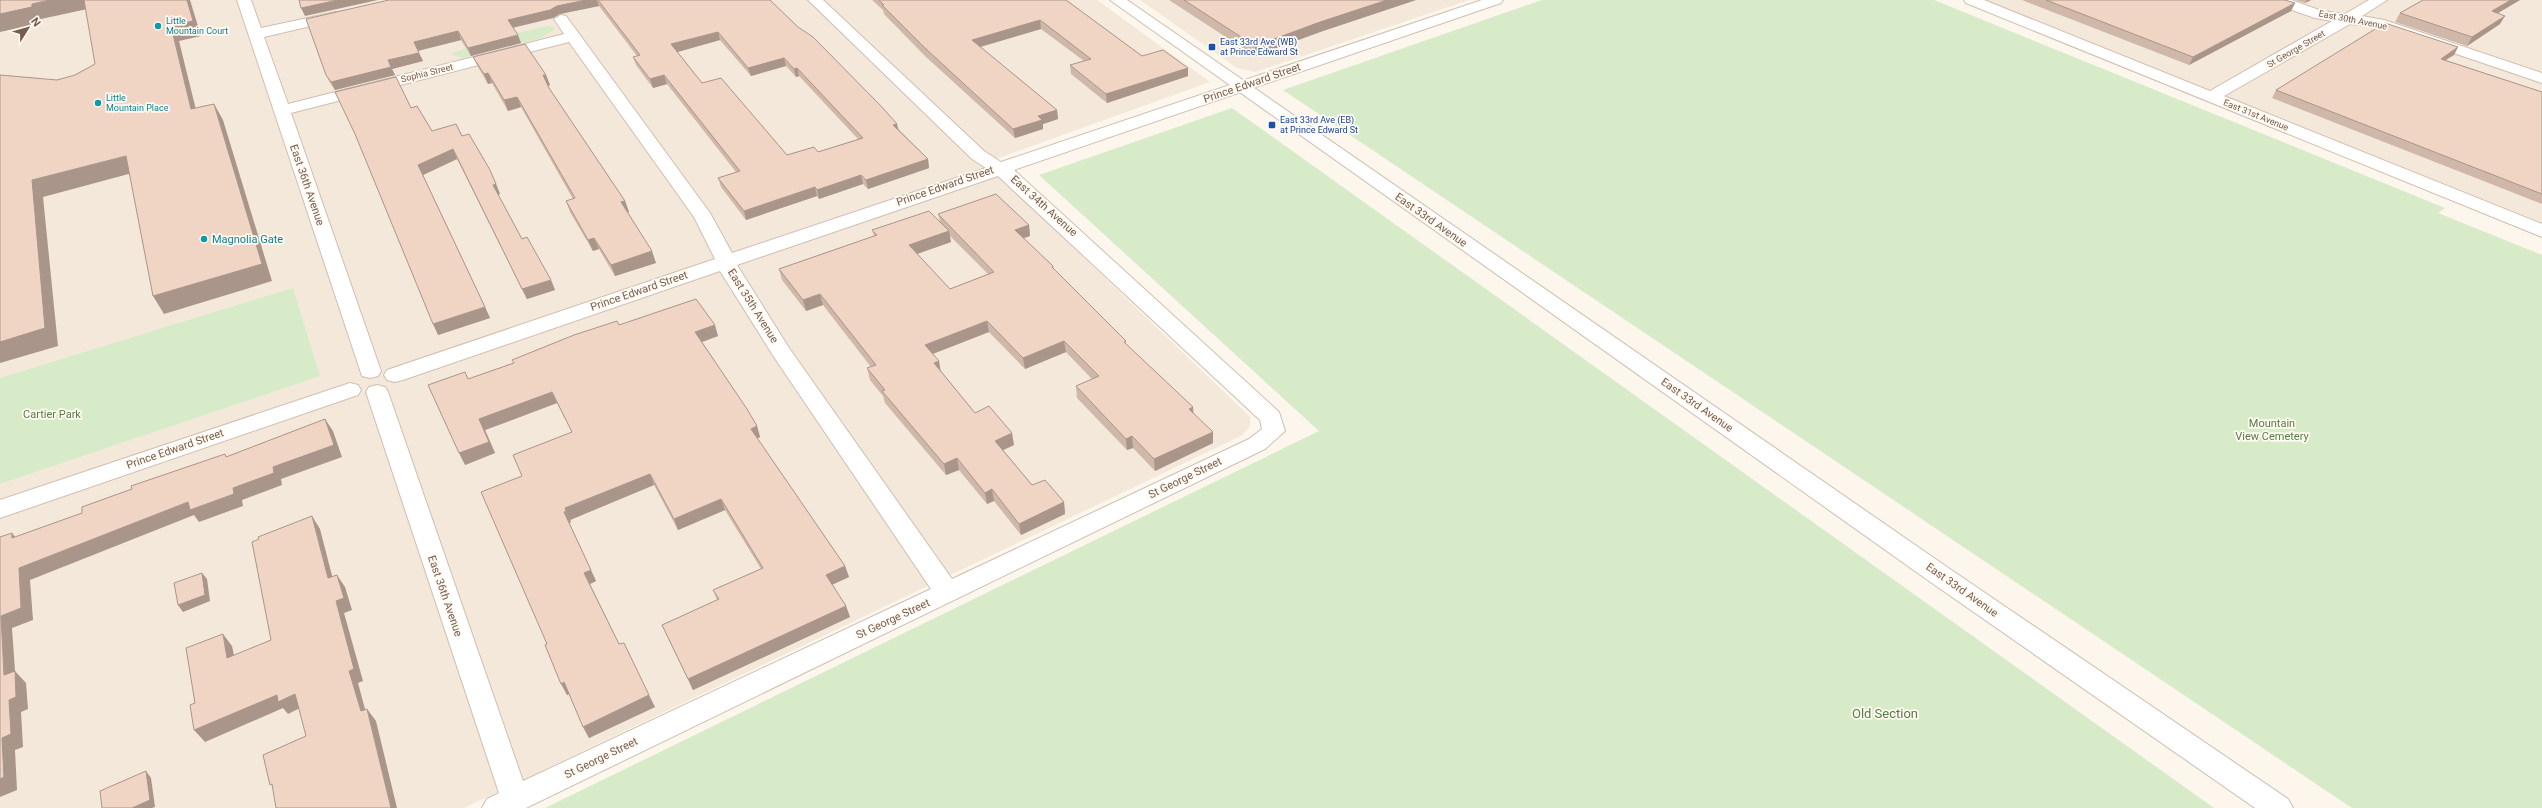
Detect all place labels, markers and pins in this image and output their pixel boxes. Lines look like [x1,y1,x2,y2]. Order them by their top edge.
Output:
place label: Little Mountain Court [166,16,228,36]
marker: Little Mountain Court [153,21,163,31]
place label: East 33rd Ave (WB) at Prince Edward St [1220,37,1298,57]
marker: East 33rd Ave (WB) at Prince Edward St [1207,42,1217,52]
place label: Little Mountain Place [106,93,169,113]
marker: Little Mountain Place [93,98,103,108]
place label: East 33rd Ave (EB) at Prince Edward St [1280,115,1358,135]
marker: East 33rd Ave (EB) at Prince Edward St [1267,120,1277,130]
place label: Magnolia Gate [212,233,283,246]
marker: Magnolia Gate [199,234,209,244]

